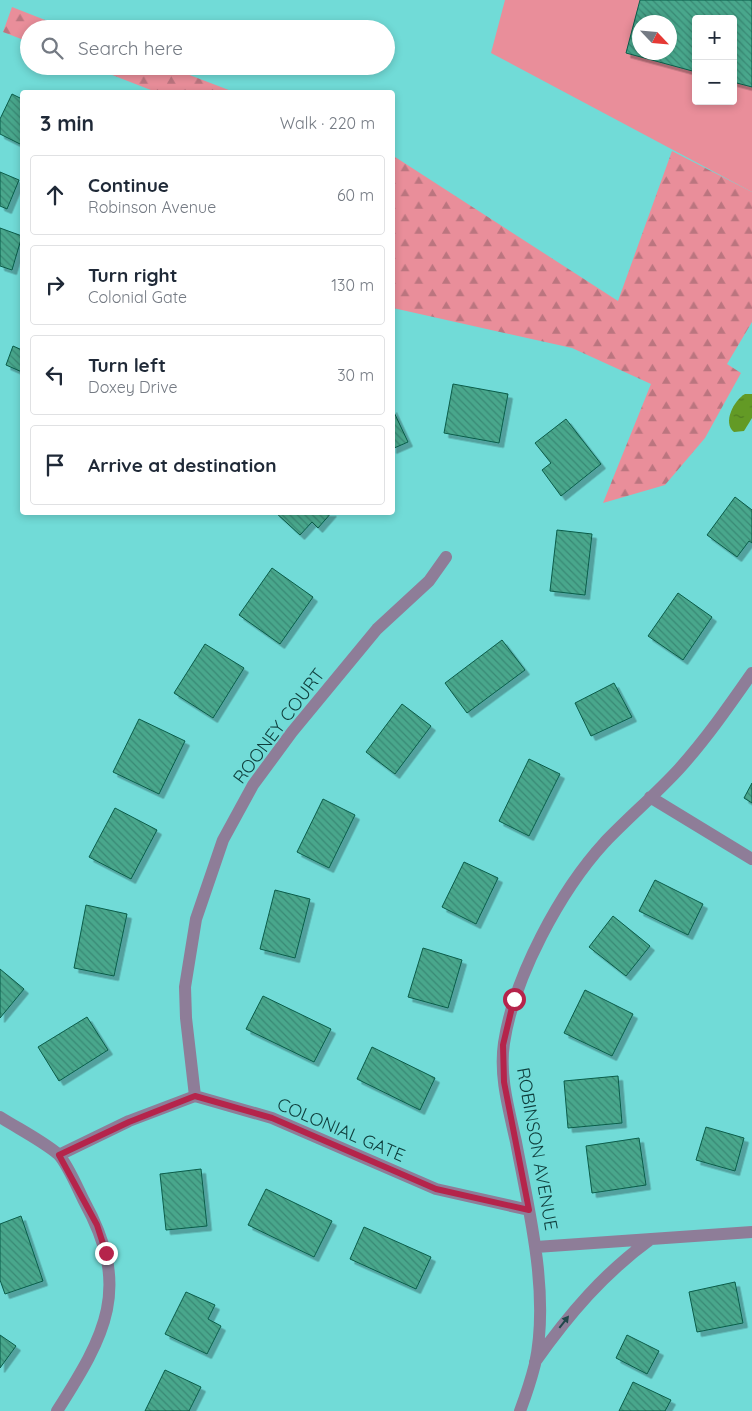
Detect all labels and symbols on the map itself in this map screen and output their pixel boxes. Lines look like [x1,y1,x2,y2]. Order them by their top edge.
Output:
north arrow [632,15,677,60]
street label: ROONEY COURT [228,663,330,788]
route start [503,988,526,1011]
street label: ROBINSON AVENUE [512,1066,563,1232]
street label: COLONIAL GATE [274,1092,409,1167]
route end [95,1242,118,1265]
one-way arrow [559,1315,569,1329]

